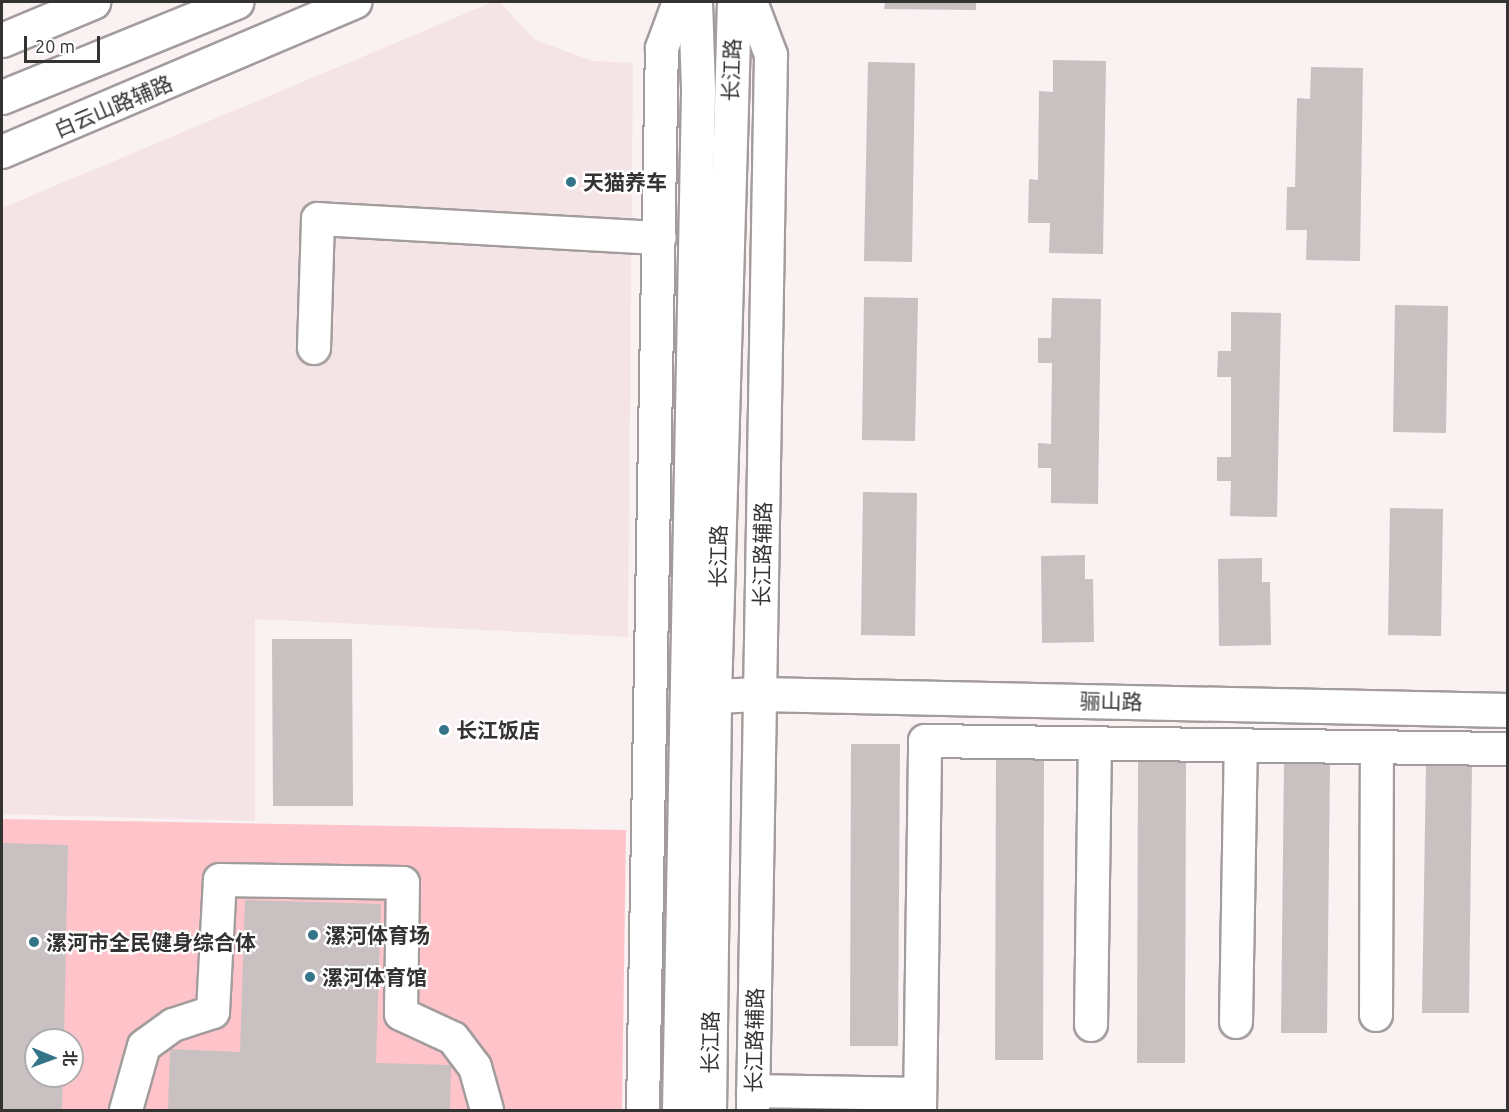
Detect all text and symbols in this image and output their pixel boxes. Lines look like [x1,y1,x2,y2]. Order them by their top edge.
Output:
scale bar [27,24,104,62]
text: 20 m [35,36,75,56]
street label: 长江路 [717,38,745,102]
street label: 白云山路辅路 [50,70,176,142]
place label: 天猫养车 [583,169,667,195]
marker: 天猫养车 [564,175,578,189]
street label: 长江路辅路 [748,501,776,607]
street label: 长江路 [705,524,731,588]
street label: 骊山路 [1079,688,1143,714]
place label: 长江饭店 [456,717,540,743]
marker: 长江饭店 [437,723,451,737]
place label: 漯河体育场 [325,922,430,948]
marker: 漯河体育场 [306,928,320,942]
place label: 漯河市全民健身综合体 [46,929,256,955]
marker: 漯河市全民健身综合体 [27,935,41,949]
place label: 漯河体育馆 [322,964,427,990]
marker: 漯河体育馆 [303,970,317,984]
street label: 长江路辅路 [740,987,768,1093]
street label: 长江路 [697,1010,723,1074]
north arrow [24,1028,84,1088]
text: 北 [61,1050,79,1066]

